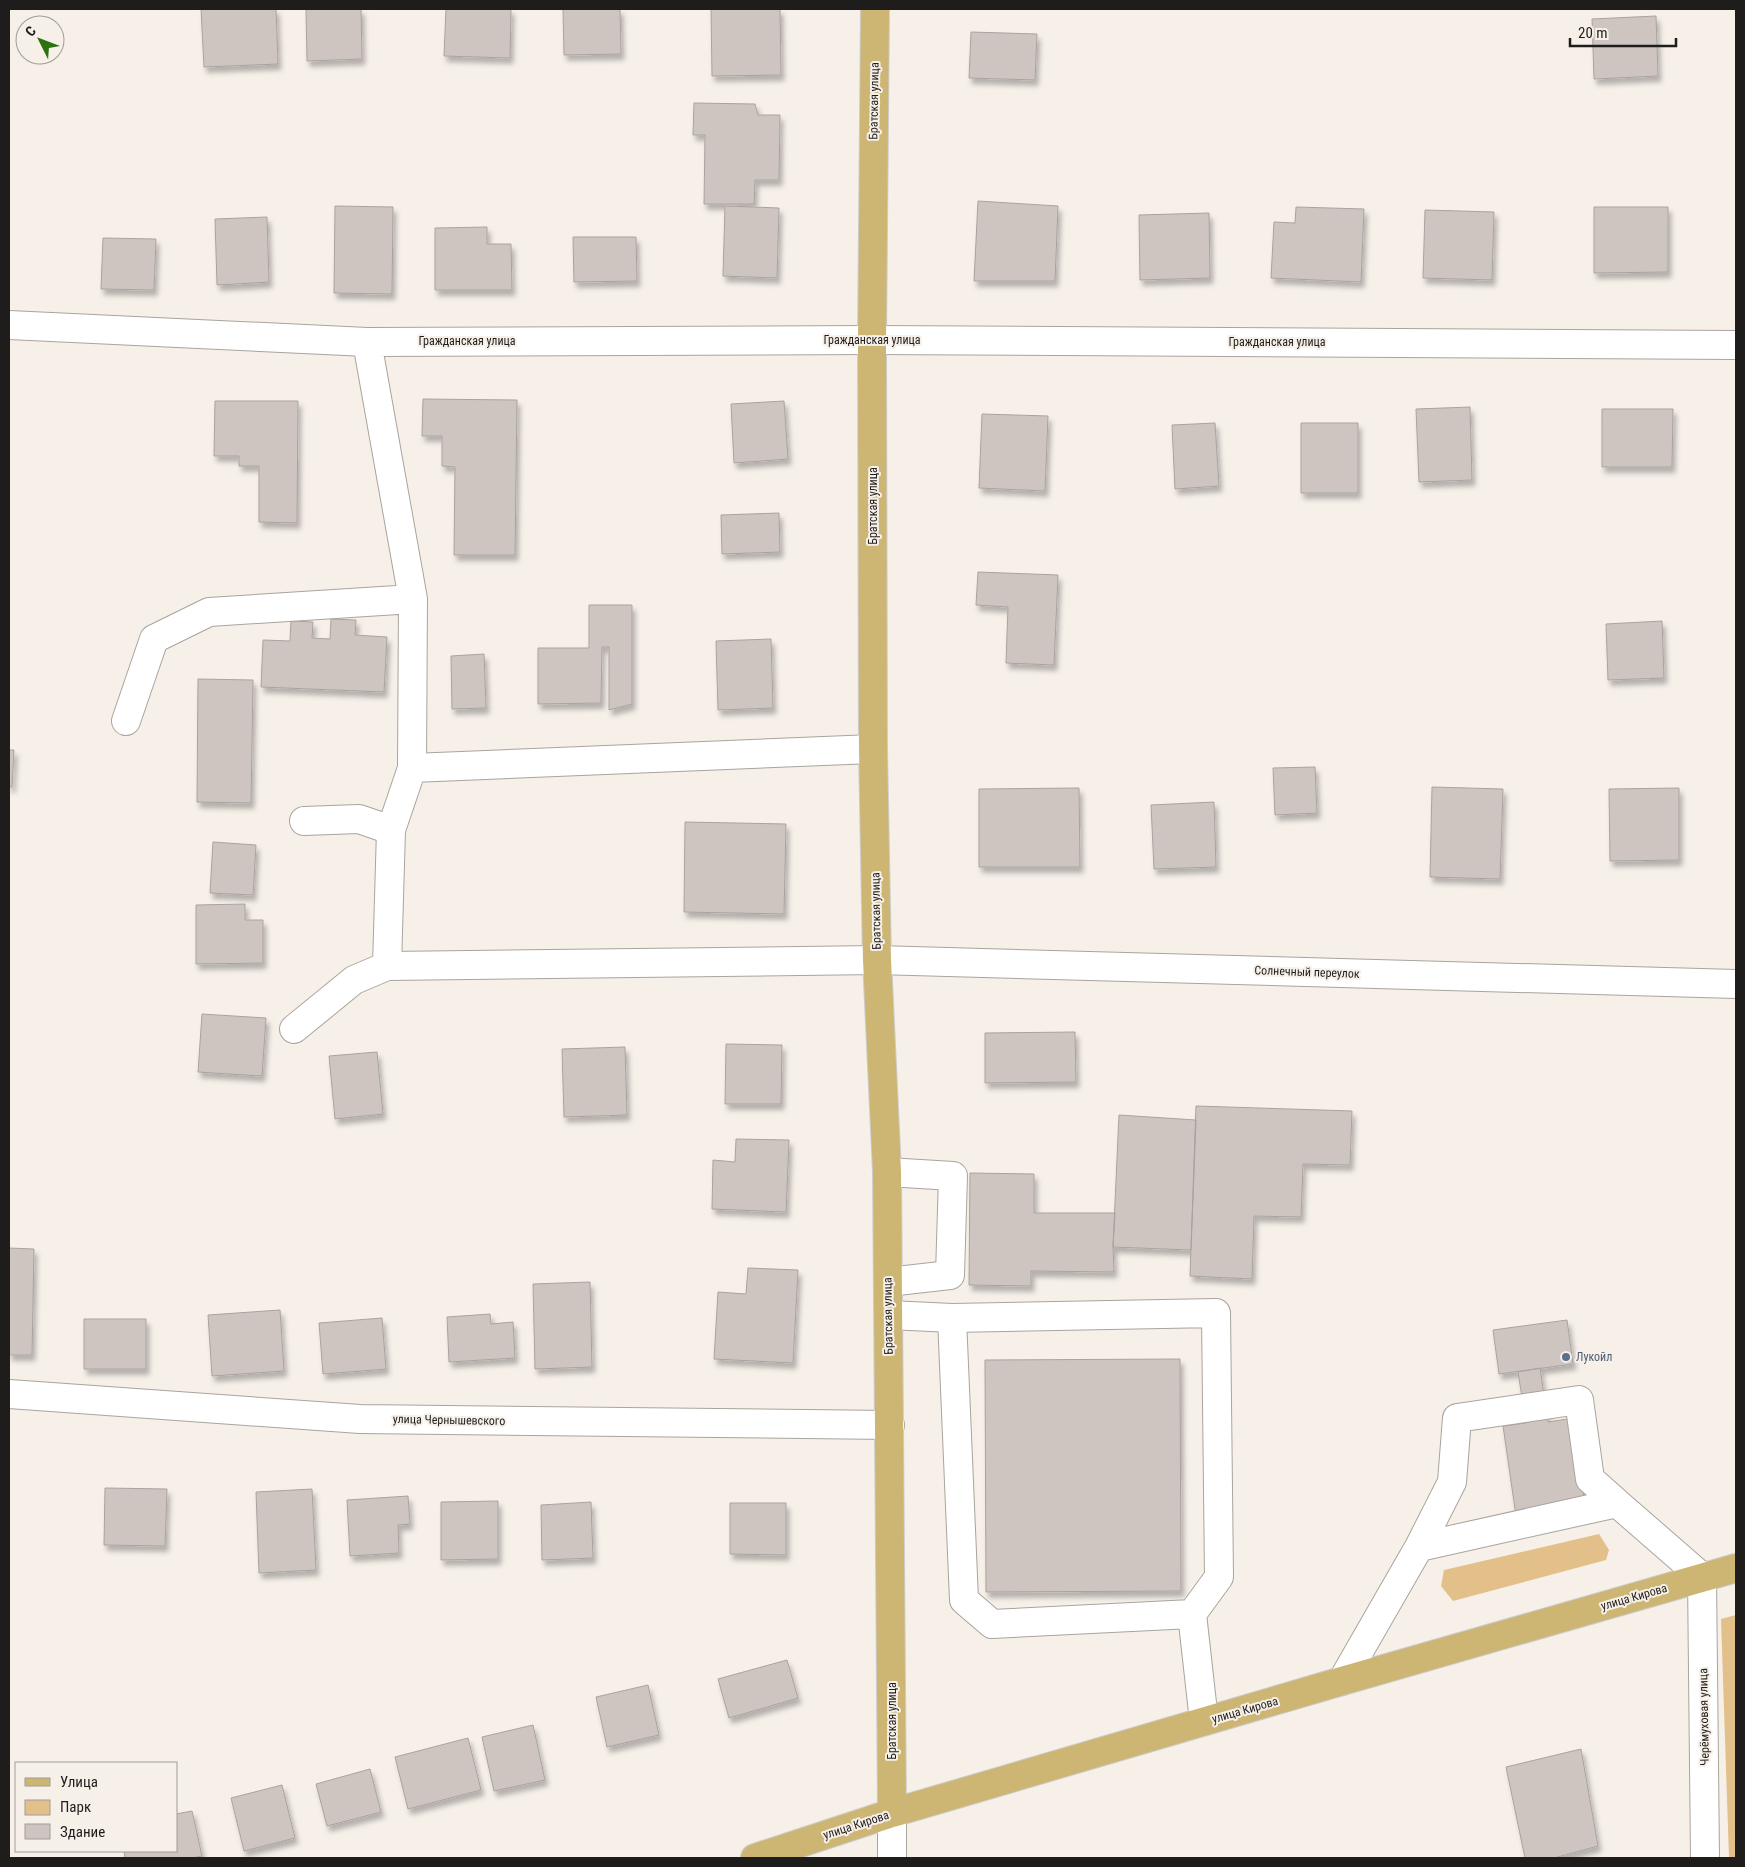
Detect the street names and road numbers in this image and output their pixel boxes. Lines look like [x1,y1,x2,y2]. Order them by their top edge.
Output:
street label: Братская улица [866,62,882,140]
street label: Гражданская улица [823,333,921,347]
street label: Гражданская улица [418,334,516,348]
street label: Гражданская улица [1228,335,1326,349]
street label: Братская улица [866,467,880,545]
street label: Братская улица [868,872,884,950]
street label: Солнечный переулок [1254,963,1360,981]
street label: Братская улица [880,1277,896,1355]
street label: улица Чернышевского [393,1412,505,1428]
street label: улица Кирова [1599,1581,1669,1613]
street label: Черёмуховая улица [1696,1668,1712,1766]
street label: Братская улица [885,1682,899,1760]
street label: улица Кирова [1210,1694,1280,1726]
street label: улица Кирова [821,1808,891,1842]

